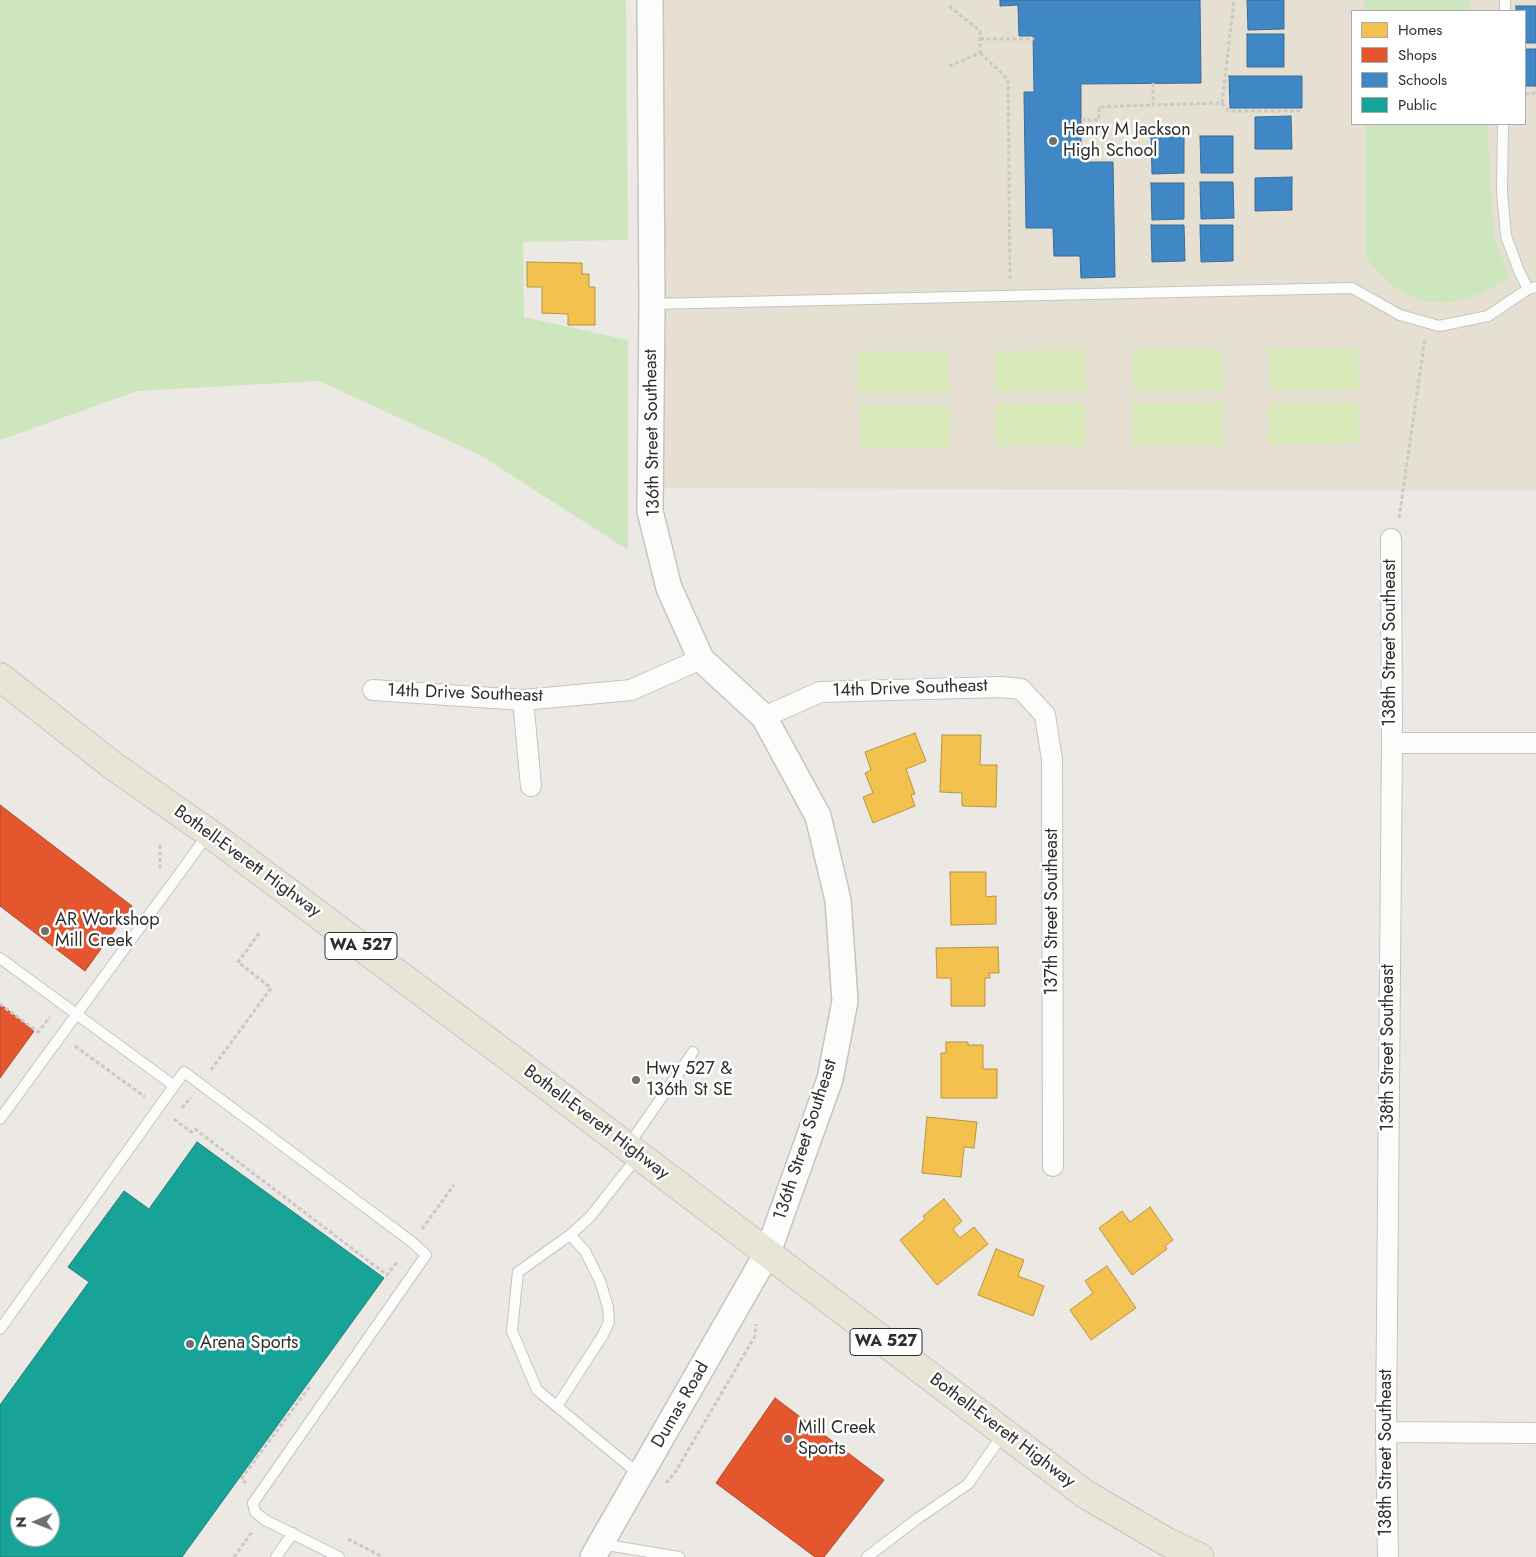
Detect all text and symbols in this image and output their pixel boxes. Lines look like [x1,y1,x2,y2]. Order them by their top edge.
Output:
legend [1351,10,1526,125]
text: Homes [1398,19,1442,41]
text: Shops [1398,44,1437,66]
text: Schools [1398,69,1447,91]
text: Public [1398,94,1437,116]
place label: Henry M Jackson High School [1063,120,1191,162]
marker: Henry M Jackson High School [1047,135,1059,147]
street label: 136th Street Southeast [641,349,665,517]
street label: 138th Street Southeast [1380,559,1402,727]
street label: 14th Drive Southeast [832,675,988,703]
street label: 14th Drive Southeast [387,680,543,708]
street label: Bothell-Everett Highway [169,801,325,923]
street label: 137th Street Southeast [1042,828,1064,996]
place label: AR Workshop Mill Creek [55,910,159,952]
marker: AR Workshop Mill Creek [39,925,51,937]
road number: WA 527 [325,932,397,959]
street label: 138th Street Southeast [1378,964,1400,1132]
street label: 136th Street Southeast [770,1057,842,1223]
place label: Hwy 527 & 136th St SE [646,1059,733,1102]
street label: Bothell-Everett Highway [519,1061,673,1185]
marker: Hwy 527 & 136th St SE [630,1074,642,1086]
road number: WA 527 [850,1328,922,1355]
place label: Arena Sports [200,1333,298,1355]
marker: Arena Sports [184,1338,196,1350]
street label: Dumas Road [648,1358,714,1452]
street label: Bothell-Everett Highway [925,1369,1079,1493]
street label: 138th Street Southeast [1376,1369,1398,1537]
place label: Mill Creek Sports [798,1418,876,1460]
marker: Mill Creek Sports [782,1433,794,1445]
north arrow [10,1497,60,1547]
text: N [11,1517,31,1528]

